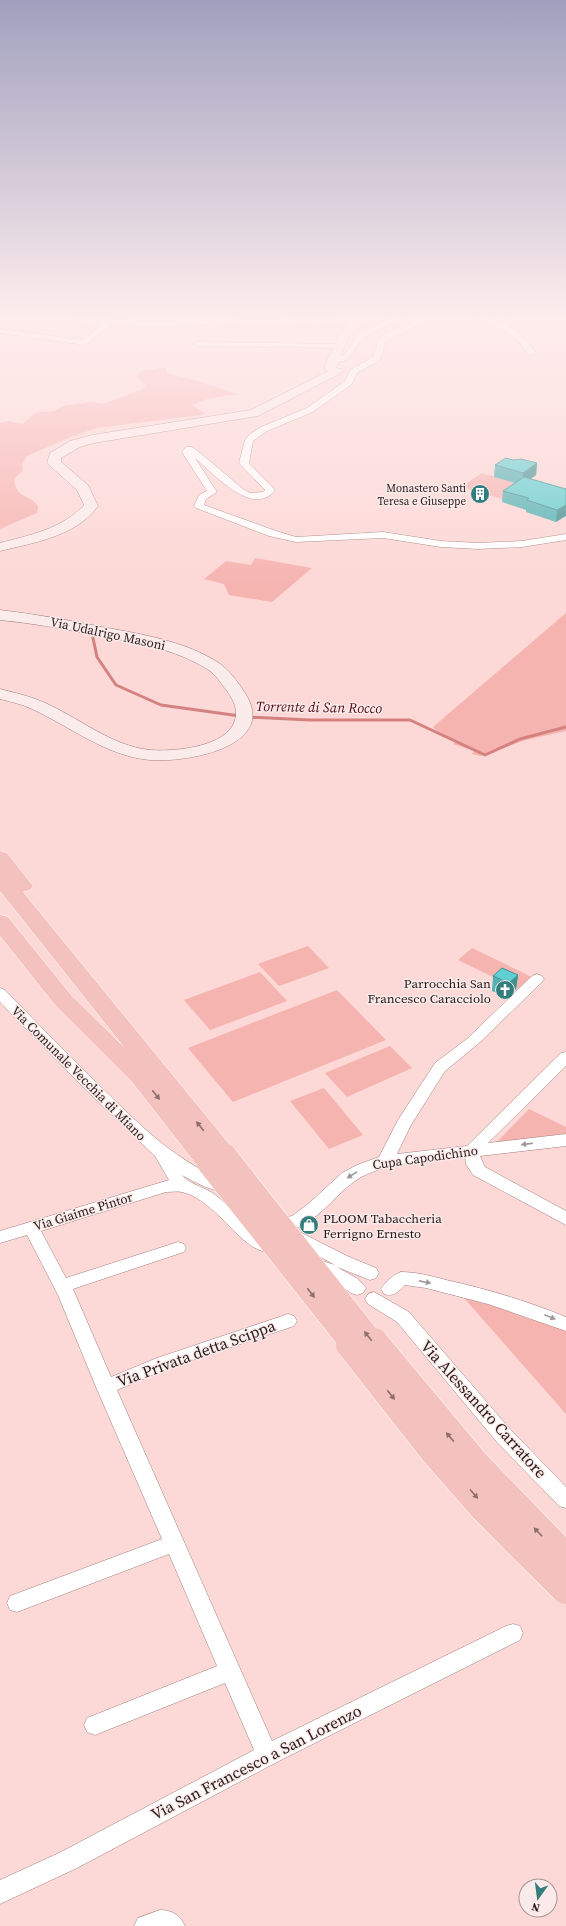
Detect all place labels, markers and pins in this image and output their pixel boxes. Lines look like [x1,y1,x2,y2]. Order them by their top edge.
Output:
place label: Monastero Santi Teresa e Giuseppe [377,481,466,509]
building icon: Monastero Santi Teresa e Giuseppe [469,483,491,505]
place label: Parrocchia San Francesco Caracciolo [368,975,491,1007]
church icon: Parrocchia San Francesco Caracciolo [494,979,516,1001]
place label: PLOOM Tabaccheria Ferrigno Ernesto [323,1210,442,1242]
shop icon: PLOOM Tabaccheria Ferrigno Ernesto [298,1214,320,1236]

